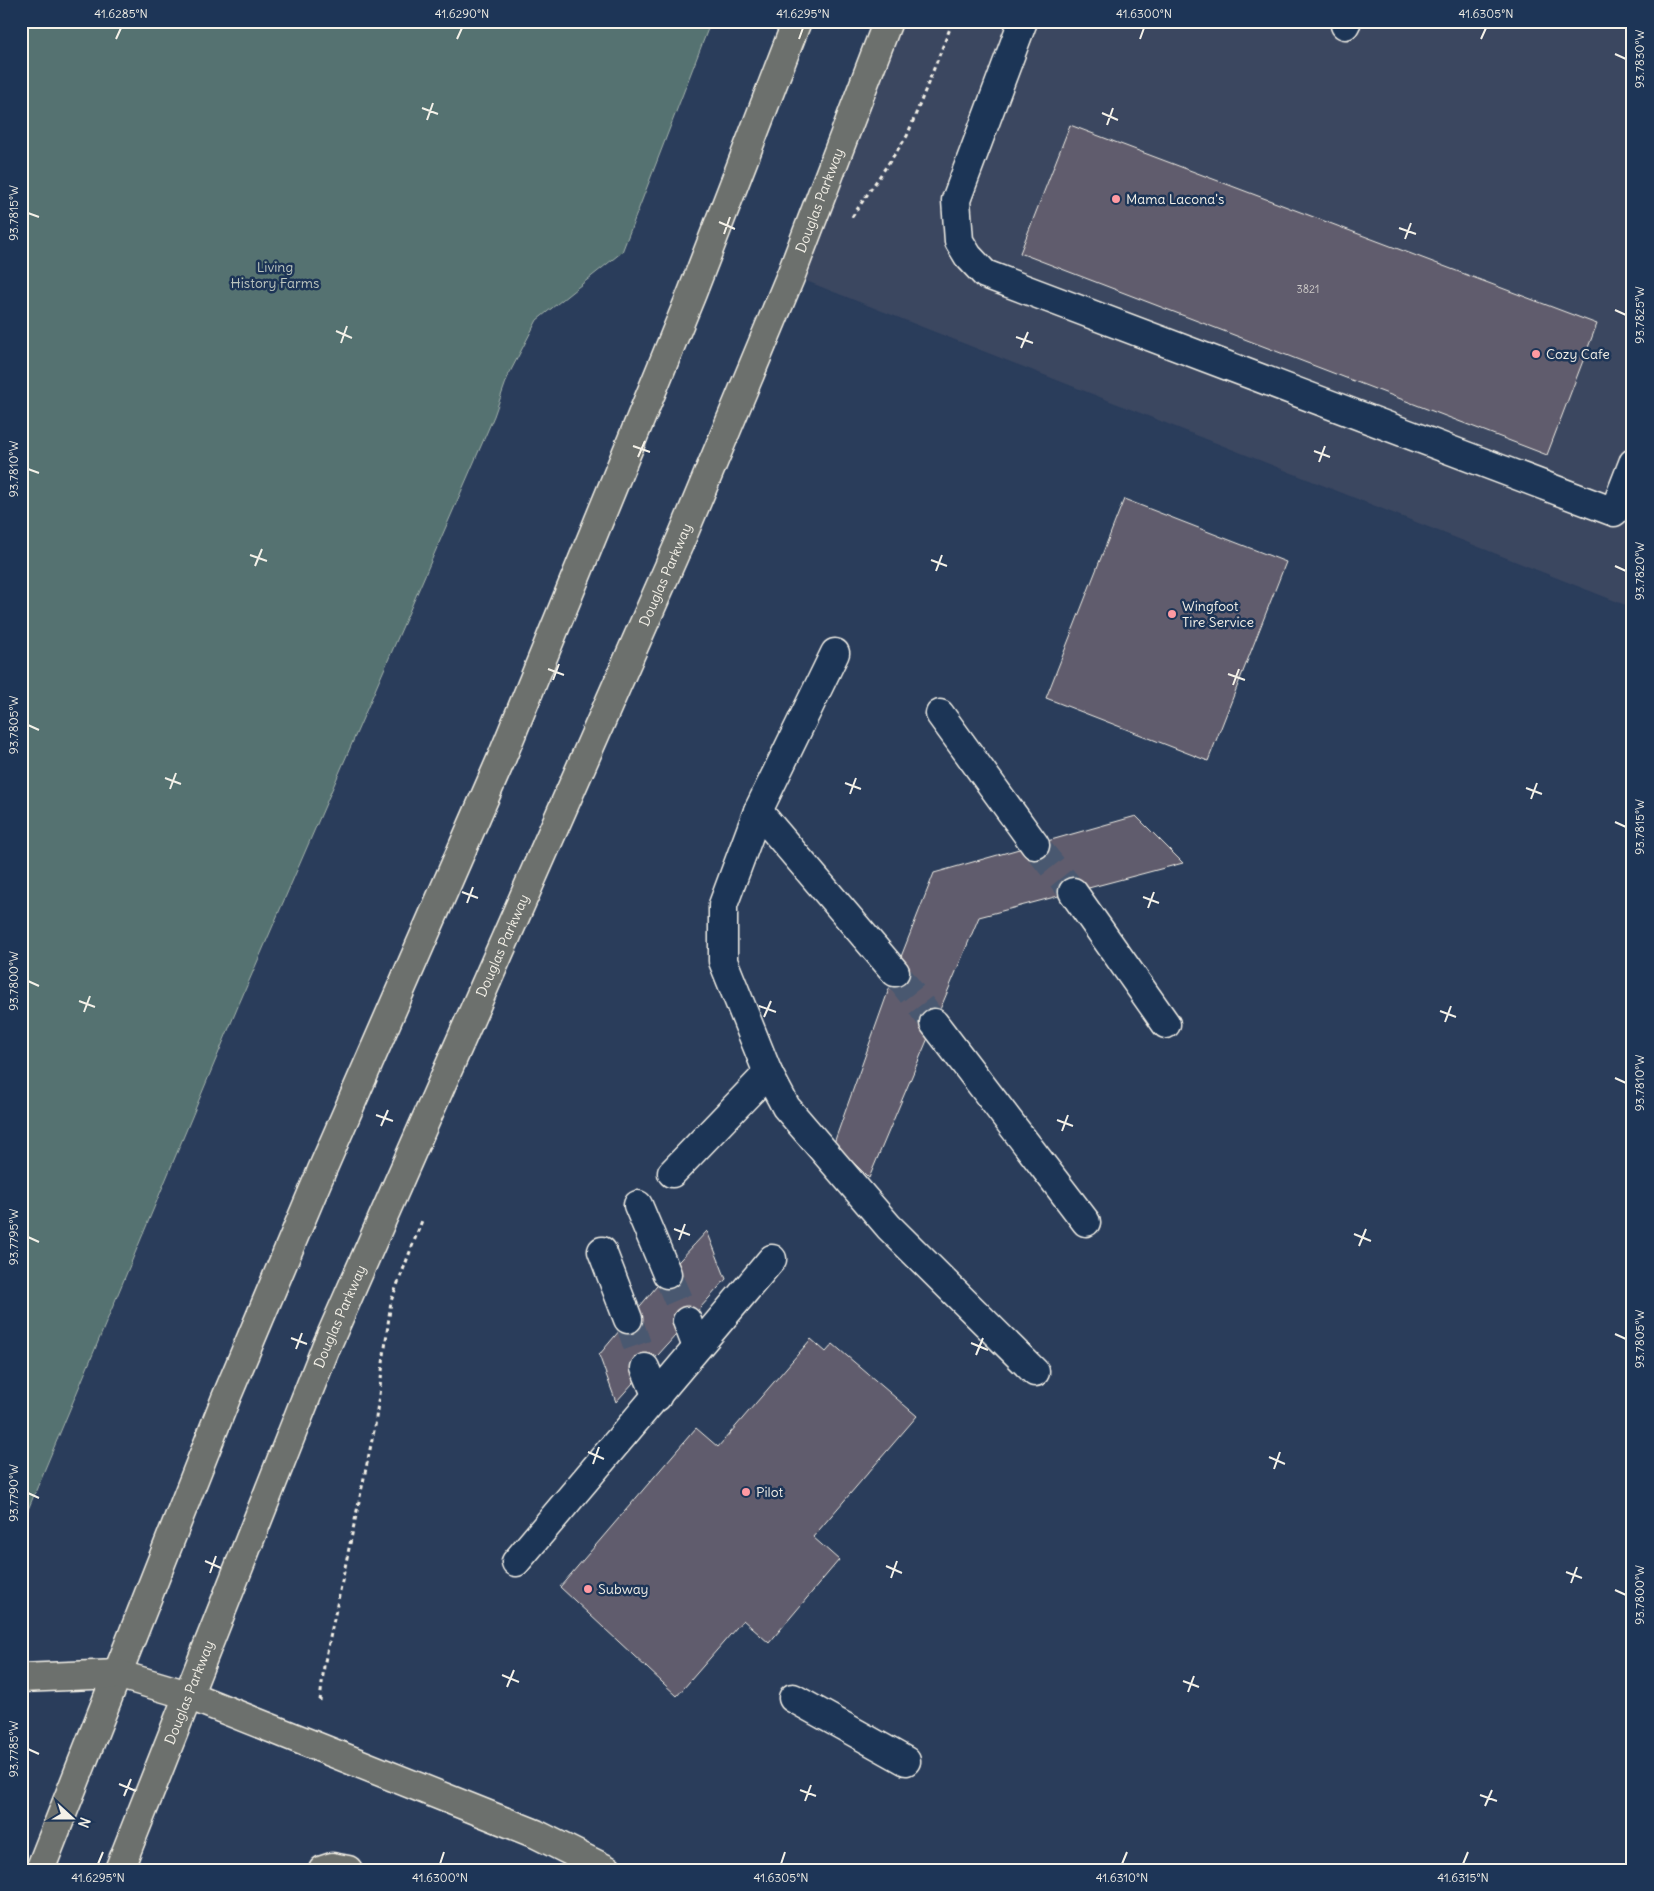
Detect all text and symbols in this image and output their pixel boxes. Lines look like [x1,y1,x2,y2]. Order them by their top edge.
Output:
text: 41.6285°N [94,6,148,21]
text: 41.6290°N [435,6,489,21]
text: 41.6295°N [776,6,830,21]
text: 41.6300°N [1116,6,1172,21]
text: 41.6305°N [1459,6,1513,21]
text: 93.7830°W [1632,30,1647,88]
street label: Douglas Parkway [791,145,848,255]
text: 93.7815°W [6,185,21,241]
place label: Mama Lacona's [1126,190,1224,208]
marker: Mama Lacona's [1110,193,1122,205]
park label: Living History Farms [231,258,319,292]
house number: 3821 [1297,282,1319,296]
text: 93.7825°W [1632,286,1647,344]
place label: Cozy Cafe [1546,345,1610,363]
marker: Cozy Cafe [1530,348,1542,360]
text: 93.7810°W [6,441,21,497]
street label: Douglas Parkway [635,521,696,629]
text: 93.7820°W [1632,542,1647,600]
place label: Wingfoot Tire Service [1182,597,1254,631]
marker: Wingfoot Tire Service [1166,608,1178,620]
text: 93.7805°W [6,696,21,754]
text: 93.7815°W [1632,799,1647,855]
street label: Douglas Parkway [472,891,533,1000]
text: 93.7800°W [6,951,21,1011]
text: 93.7810°W [1632,1055,1647,1111]
text: 93.7795°W [6,1209,21,1265]
street label: Douglas Parkway [310,1262,370,1370]
text: 93.7805°W [1632,1310,1647,1368]
text: 93.7790°W [6,1464,21,1522]
place label: Pilot [756,1483,783,1501]
marker: Pilot [740,1486,752,1498]
text: 93.7800°W [1632,1565,1647,1625]
place label: Subway [598,1580,649,1598]
marker: Subway [582,1583,594,1595]
street label: Douglas Parkway [161,1638,218,1747]
text: 93.7785°W [6,1721,21,1777]
north arrow [48,1794,98,1844]
text: N [74,1815,94,1830]
text: 41.6295°N [71,1870,125,1885]
text: 41.6300°N [412,1870,468,1885]
text: 41.6305°N [754,1870,808,1885]
text: 41.6310°N [1096,1870,1148,1885]
text: 41.6315°N [1437,1870,1489,1885]

